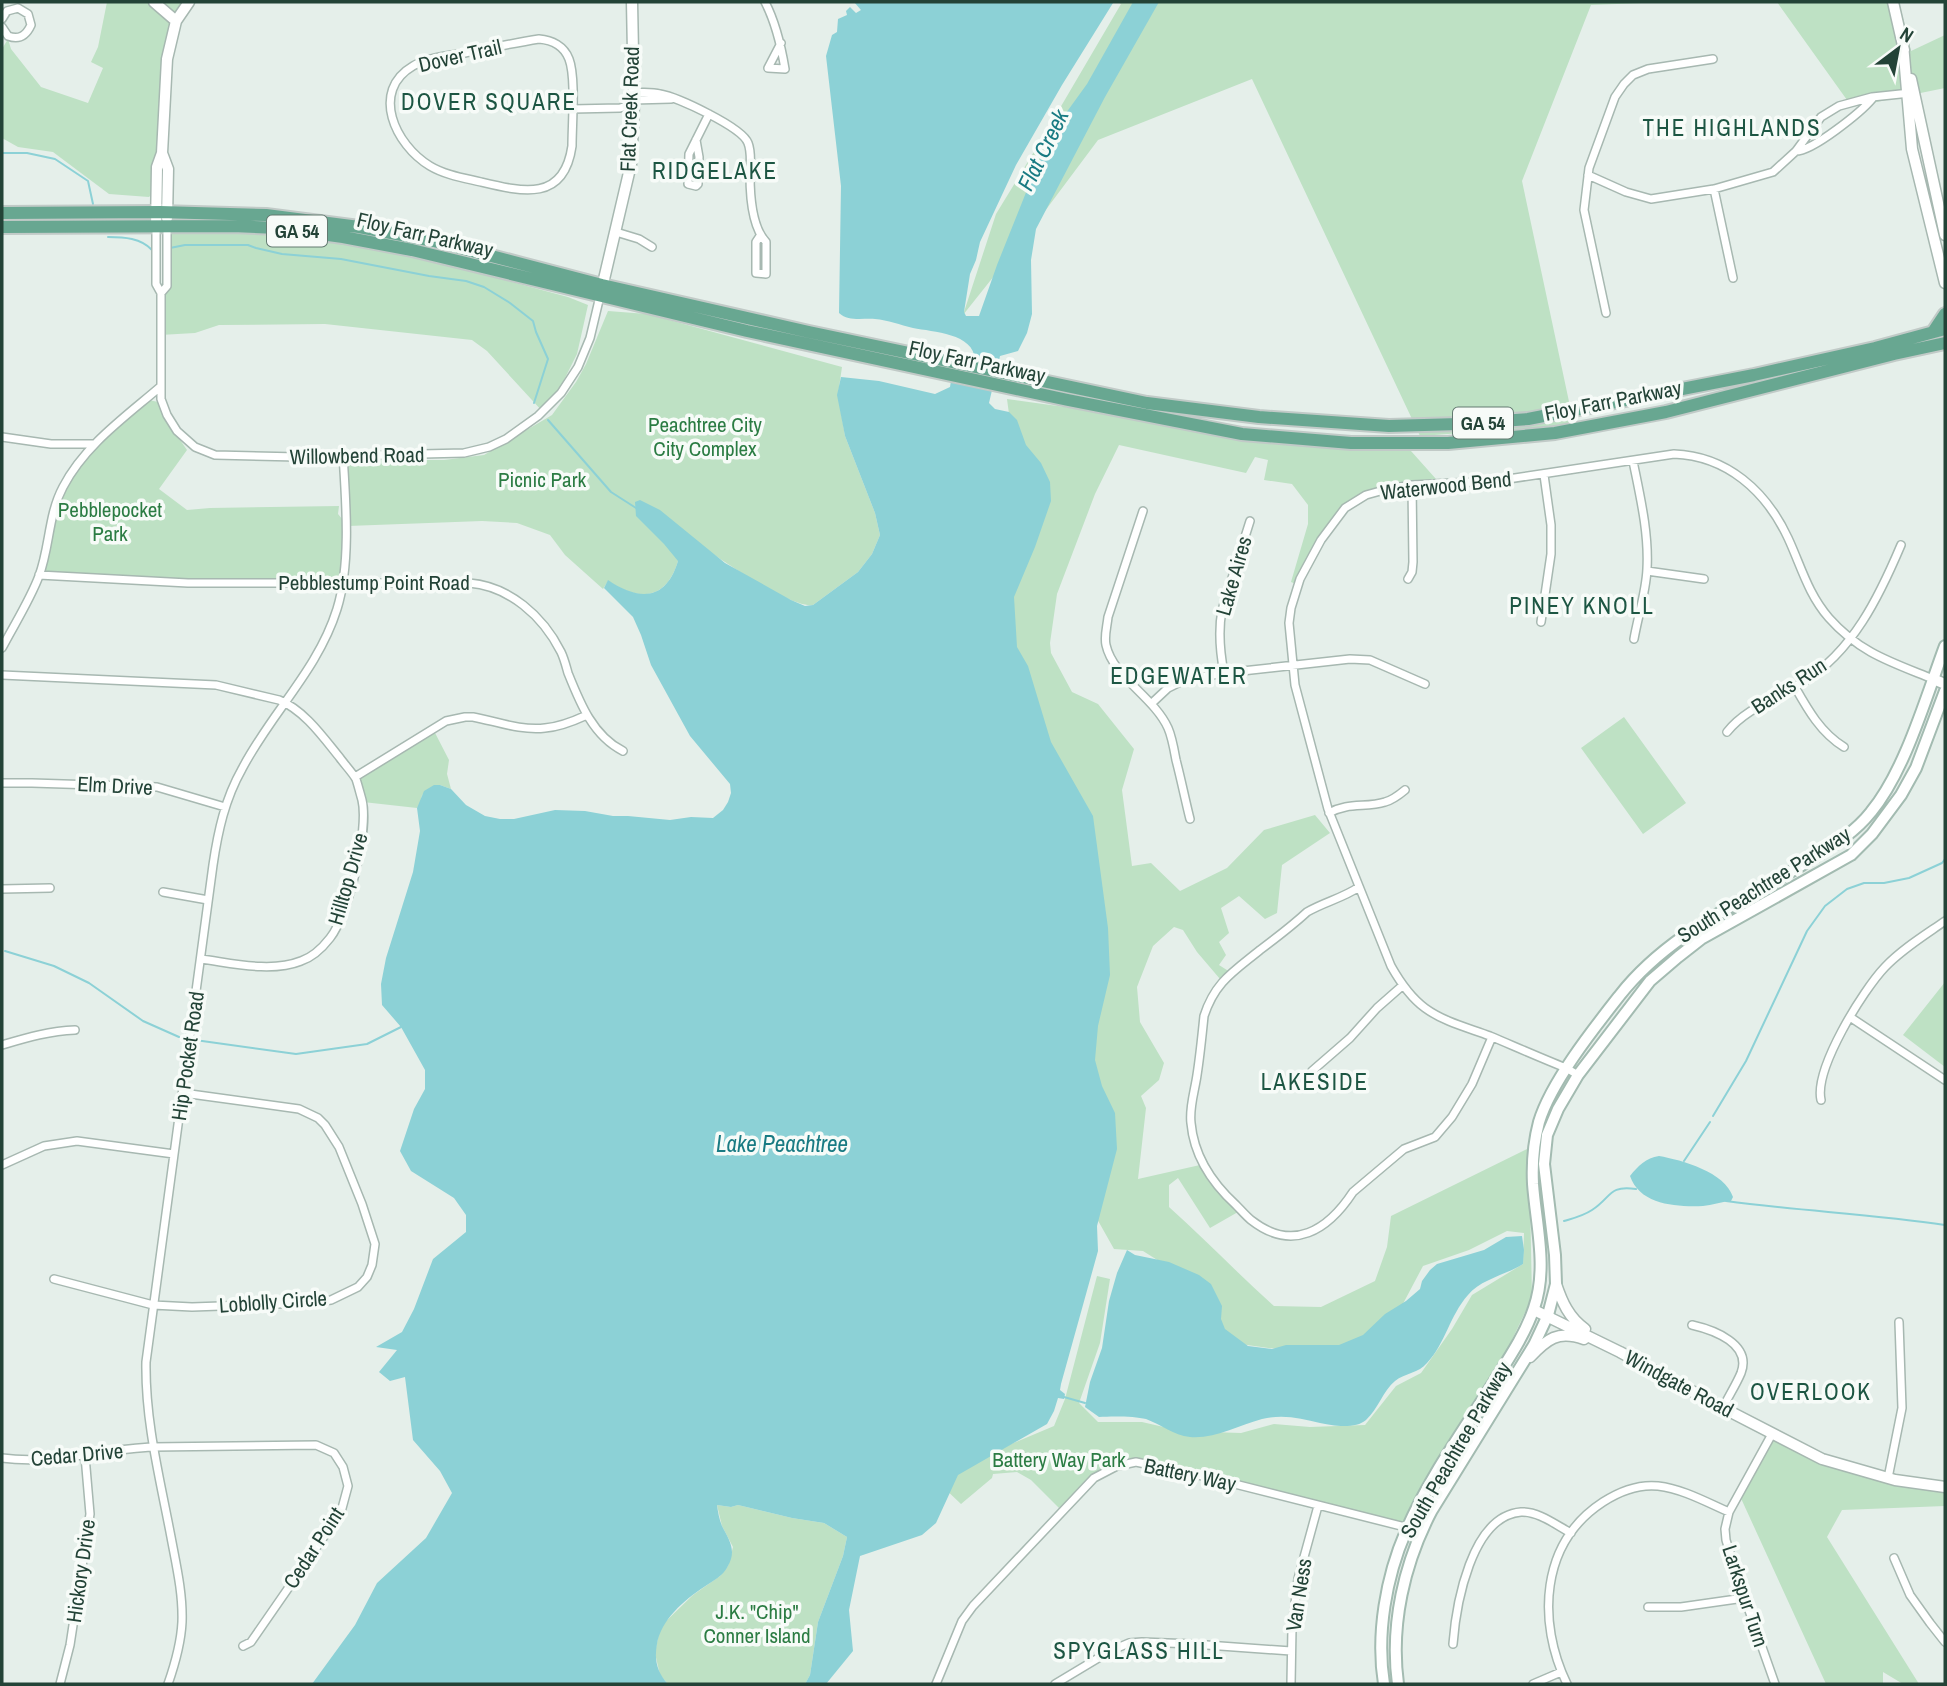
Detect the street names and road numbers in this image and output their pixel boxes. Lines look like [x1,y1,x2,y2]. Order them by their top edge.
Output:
street label: Dover Trail [416,32,504,79]
street label: Flat Creek Road [613,46,646,172]
street label: Floy Farr Parkway [354,205,496,264]
road number: GA 54 [267,216,327,246]
street label: Floy Farr Parkway [906,333,1048,390]
street label: Floy Farr Parkway [1542,373,1684,428]
road number: GA 54 [1453,408,1513,438]
street label: Willowbend Road [289,440,425,471]
street label: Waterwood Bend [1379,464,1513,507]
street label: Lake Aires [1208,533,1259,619]
street label: Pebblestump Point Road [278,568,470,597]
street label: Banks Run [1746,650,1832,721]
street label: Elm Drive [77,769,154,802]
street label: South Peachtree Parkway [1672,819,1856,950]
street label: Hilltop Drive [321,829,375,928]
street label: Hip Pocket Road [164,989,211,1122]
street label: Loblolly Circle [218,1283,328,1320]
street label: Windgate Road [1620,1343,1739,1424]
street label: South Peachtree Parkway [1393,1356,1518,1543]
street label: Cedar Drive [29,1436,124,1473]
street label: Battery Way [1142,1451,1239,1498]
street label: Cedar Point [276,1501,351,1594]
street label: Hickory Drive [59,1517,102,1625]
street label: Larkspur Turn [1715,1541,1776,1650]
street label: Van Ness [1278,1556,1319,1633]

